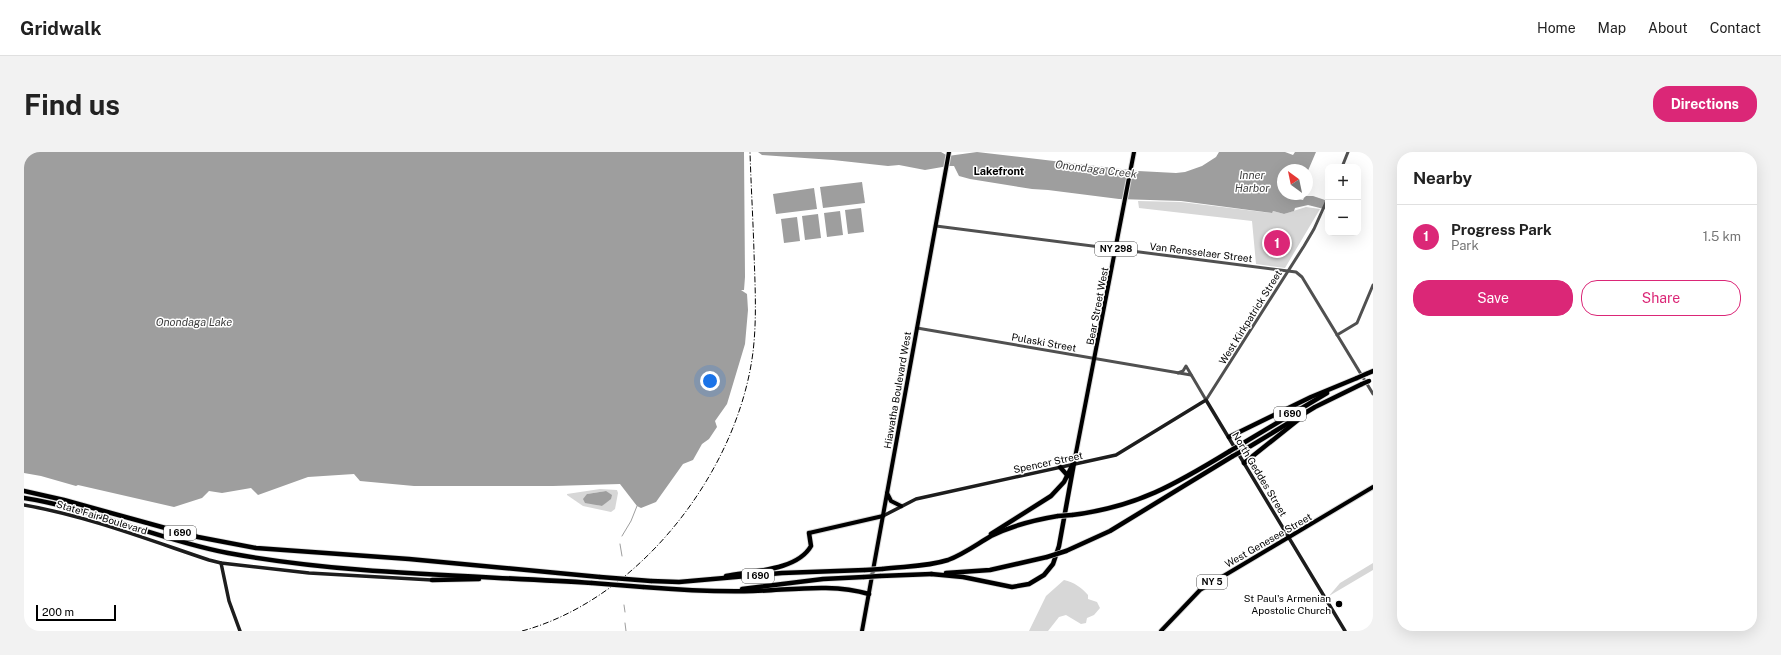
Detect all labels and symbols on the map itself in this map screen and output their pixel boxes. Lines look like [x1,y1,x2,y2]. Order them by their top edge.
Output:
water label: Onondaga Creek [1054,158,1138,180]
north arrow [1277,164,1313,200]
district label: Lakefront [974,165,1025,177]
water label: Inner Harbor [1235,169,1270,194]
pin: 1 [1264,228,1290,258]
street label: Van Rensselaer Street [1149,240,1253,264]
road number: NY 298 [1095,242,1137,256]
street label: Bear Street West [1084,266,1110,346]
street label: West Kirkpatrick Street [1216,268,1284,366]
water label: Onondaga Lake [156,316,232,328]
street label: Hiawatha Boulevard West [881,330,913,449]
street label: Pulaski Street [1011,330,1077,354]
your location [700,371,720,391]
road number: I 690 [1274,407,1306,421]
street label: North Geddes Street [1230,430,1290,518]
street label: Spencer Street [1012,449,1084,475]
street label: State Fair Boulevard [55,497,149,537]
street label: West Genesee Street [1222,510,1314,570]
road number: I 690 [164,526,196,540]
road number: I 690 [742,569,774,583]
road number: NY 5 [1197,575,1227,589]
place label: St Paul's Armenian Apostolic Church [1244,592,1331,616]
marker: St Paul's Armenian Apostolic Church [1334,599,1344,609]
scale bar [36,603,116,622]

